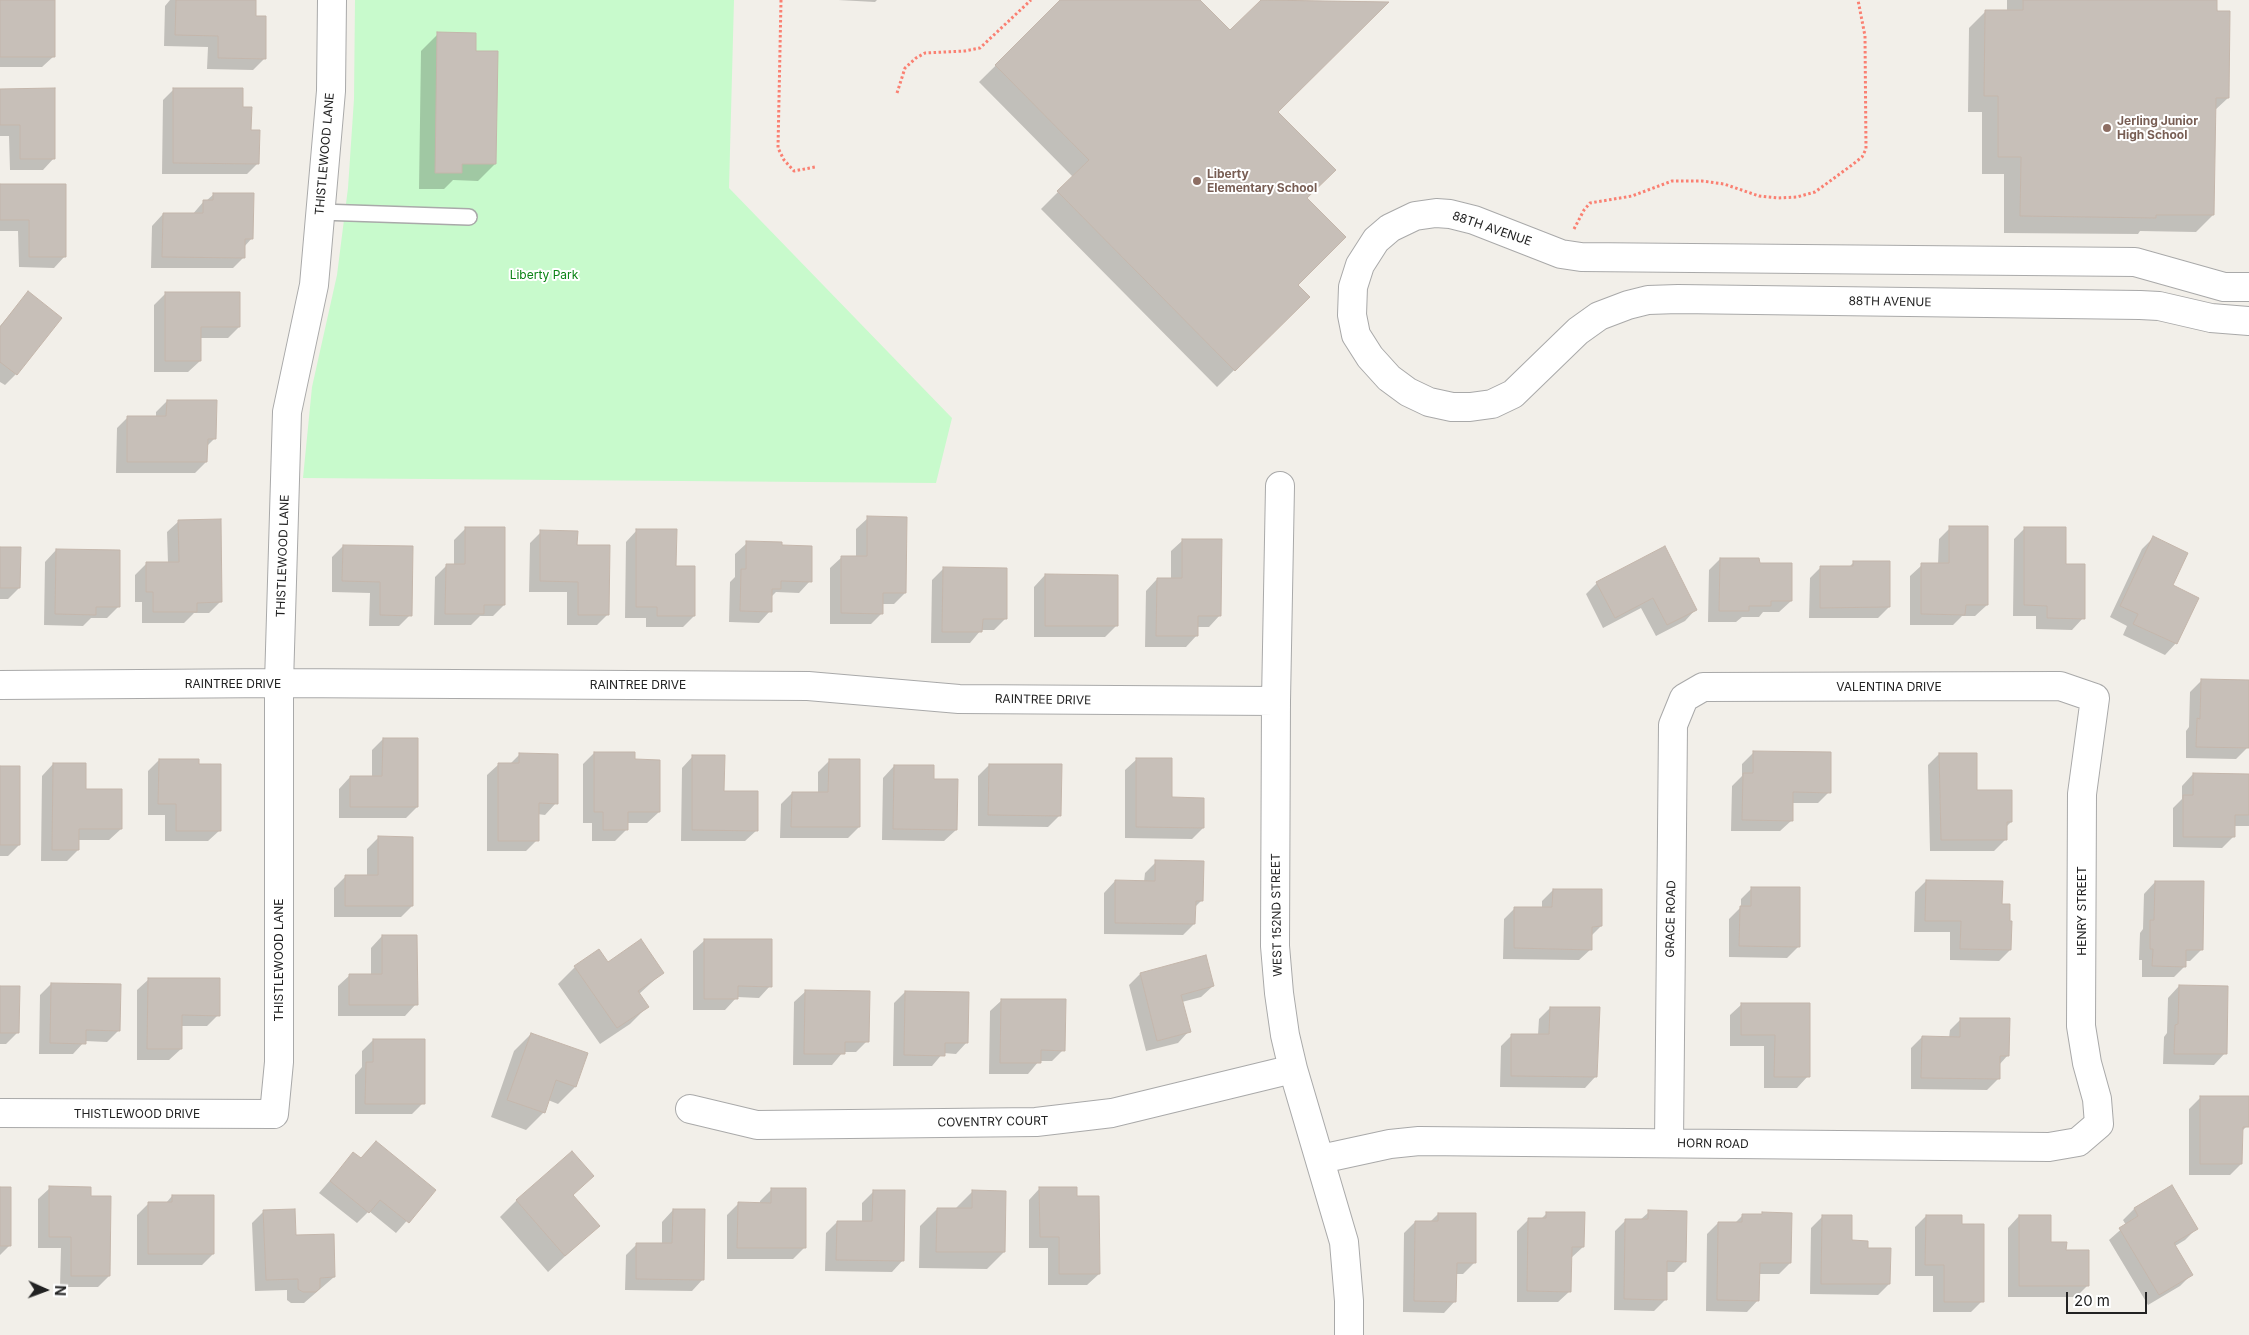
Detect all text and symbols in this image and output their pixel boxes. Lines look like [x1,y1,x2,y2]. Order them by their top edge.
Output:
street label: THISTLEWOOD LANE [312,92,338,216]
place label: Jerling Junior High School [2117,114,2198,142]
marker: Jerling Junior High School [2101,122,2113,134]
place label: Liberty Elementary School [1207,167,1317,195]
marker: Liberty Elementary School [1191,175,1203,187]
street label: 88TH AVENUE [1450,209,1534,249]
park label: Liberty Park [510,268,578,282]
street label: 88TH AVENUE [1848,294,1932,310]
street label: THISTLEWOOD LANE [274,494,292,618]
street label: RAINTREE DRIVE [185,677,281,691]
street label: RAINTREE DRIVE [590,678,686,692]
street label: VALENTINA DRIVE [1836,680,1942,694]
street label: RAINTREE DRIVE [995,692,1091,708]
street label: WEST 152ND STREET [1269,853,1285,977]
street label: HENRY STREET [2075,866,2089,956]
street label: GRACE ROAD [1663,880,1679,958]
street label: THISTLEWOOD LANE [272,899,286,1021]
street label: THISTLEWOOD DRIVE [74,1107,200,1121]
street label: COVENTRY COURT [937,1114,1049,1130]
street label: HORN ROAD [1677,1136,1749,1152]
north arrow [20,1265,70,1315]
scale bar [2069,1282,2150,1314]
text: N [52,1285,69,1296]
text: 20 m [2074,1291,2110,1310]

